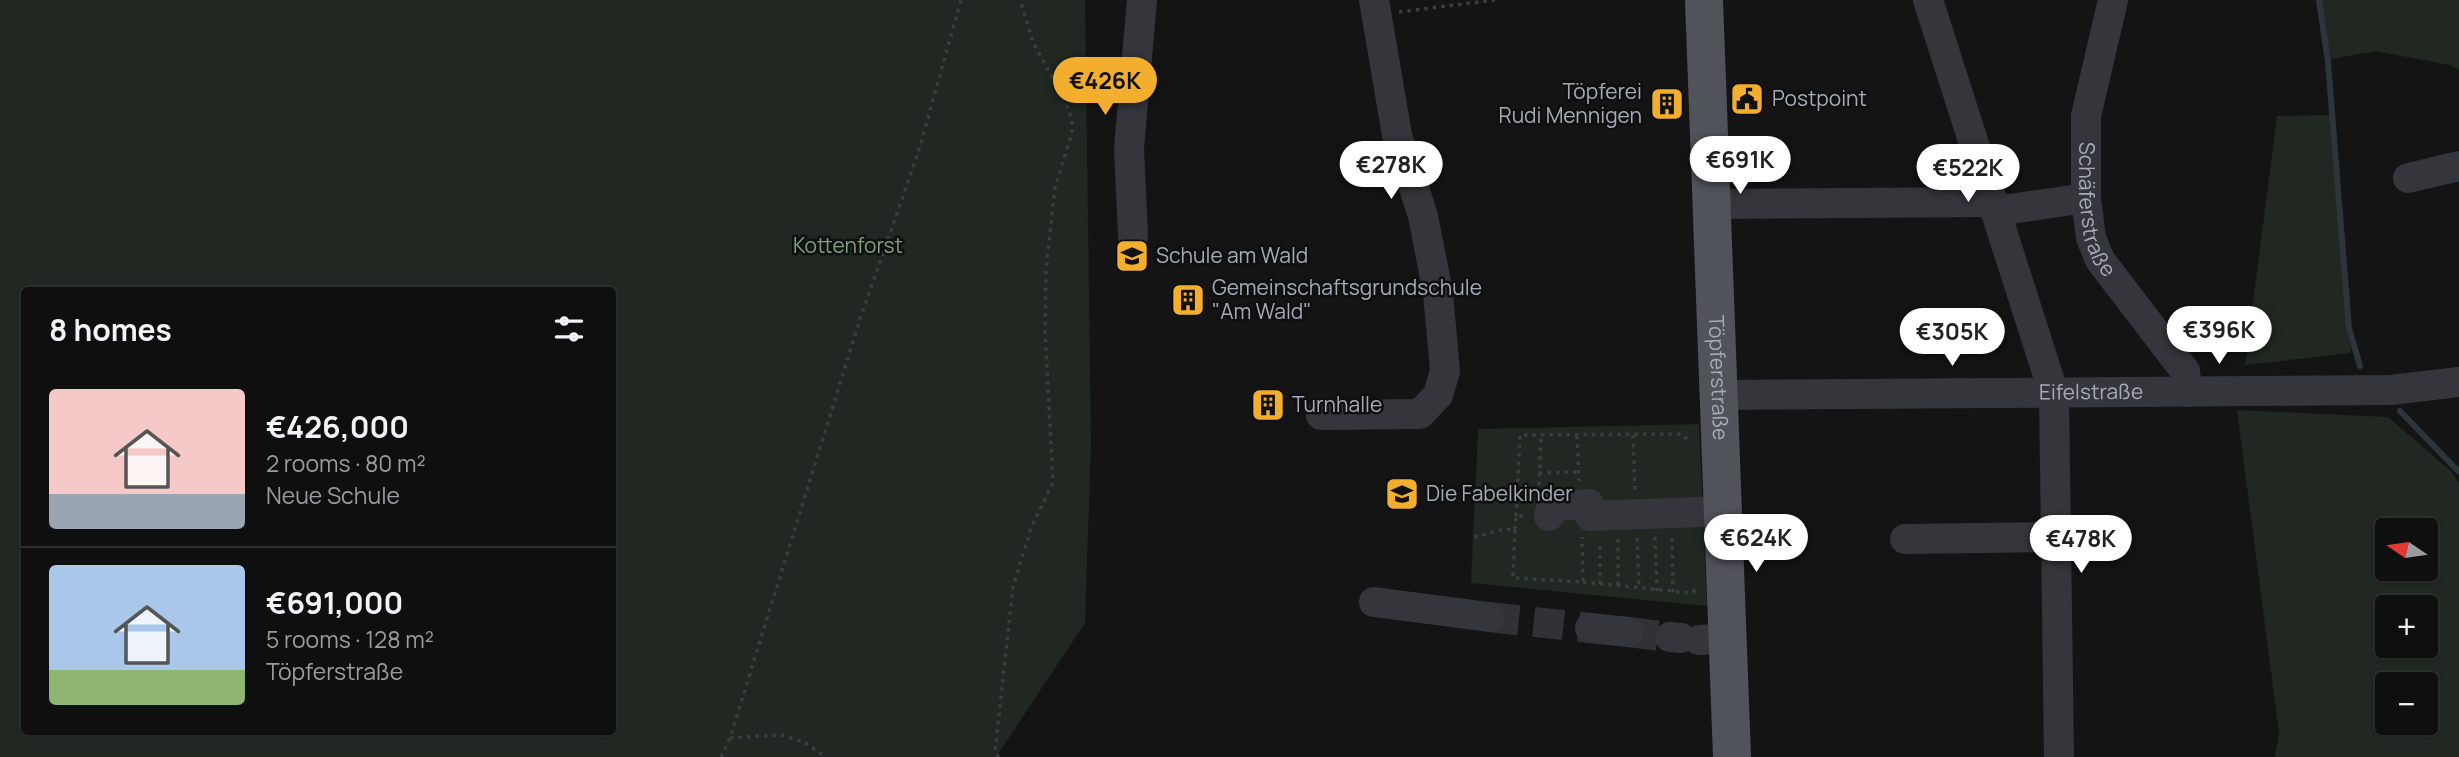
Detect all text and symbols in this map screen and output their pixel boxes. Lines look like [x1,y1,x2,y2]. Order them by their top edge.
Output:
pin: €426K [1056,58,1154,117]
text: €426K [1069,64,1141,96]
place label: Töpferei Rudi Mennigen [1498,77,1642,129]
public building icon: Postpoint [1728,80,1766,118]
place label: Postpoint [1772,84,1867,112]
building icon: Töpferei Rudi Mennigen [1648,85,1686,123]
pin: €691K [1691,136,1789,196]
pin: €278K [1342,142,1440,201]
street label: Schäferstraße [2073,142,2123,282]
text: €691K [1706,143,1774,175]
pin: €522K [1919,144,2017,204]
text: €278K [1356,148,1426,180]
text: €522K [1933,151,2003,183]
park label: Kottenforst [793,231,903,259]
school or university icon: Schule am Wald [1113,237,1151,275]
place label: Schule am Wald [1156,241,1308,269]
place label: Gemeinschaftsgrundschule "Am Wald" [1212,273,1482,325]
building icon: Gemeinschaftsgrundschule "Am Wald" [1169,281,1207,319]
pin: €396K [2170,306,2268,366]
pin: €305K [1903,308,2001,368]
text: 8 homes [49,309,172,350]
icon: filters [550,310,588,348]
text: €396K [2183,313,2255,345]
street label: Töpferstraße [1703,315,1735,441]
text: €305K [1916,315,1988,347]
street label: Eifelstraße [2039,377,2143,406]
building icon: Turnhalle [1249,386,1287,424]
place label: Turnhalle [1292,390,1382,418]
text: €426,000 [266,406,409,447]
icon: home [105,417,189,501]
text: 2 rooms · 80 m² [266,447,426,479]
school or university icon: Die Fabelkinder [1383,475,1421,513]
text: Neue Schule [266,479,400,511]
place label: Die Fabelkinder [1426,479,1573,507]
pin: €624K [1707,514,1805,574]
pin: €478K [2032,516,2130,575]
north arrow [2375,518,2438,581]
map controls [2375,518,2438,735]
text: €624K [1720,521,1792,553]
text: €478K [2046,522,2116,554]
text: €691,000 [266,582,403,623]
icon: home [105,593,189,677]
button: + [2375,595,2438,658]
text: 5 rooms · 128 m² [266,623,434,655]
text: Töpferstraße [266,655,403,687]
button: − [2375,672,2438,735]

